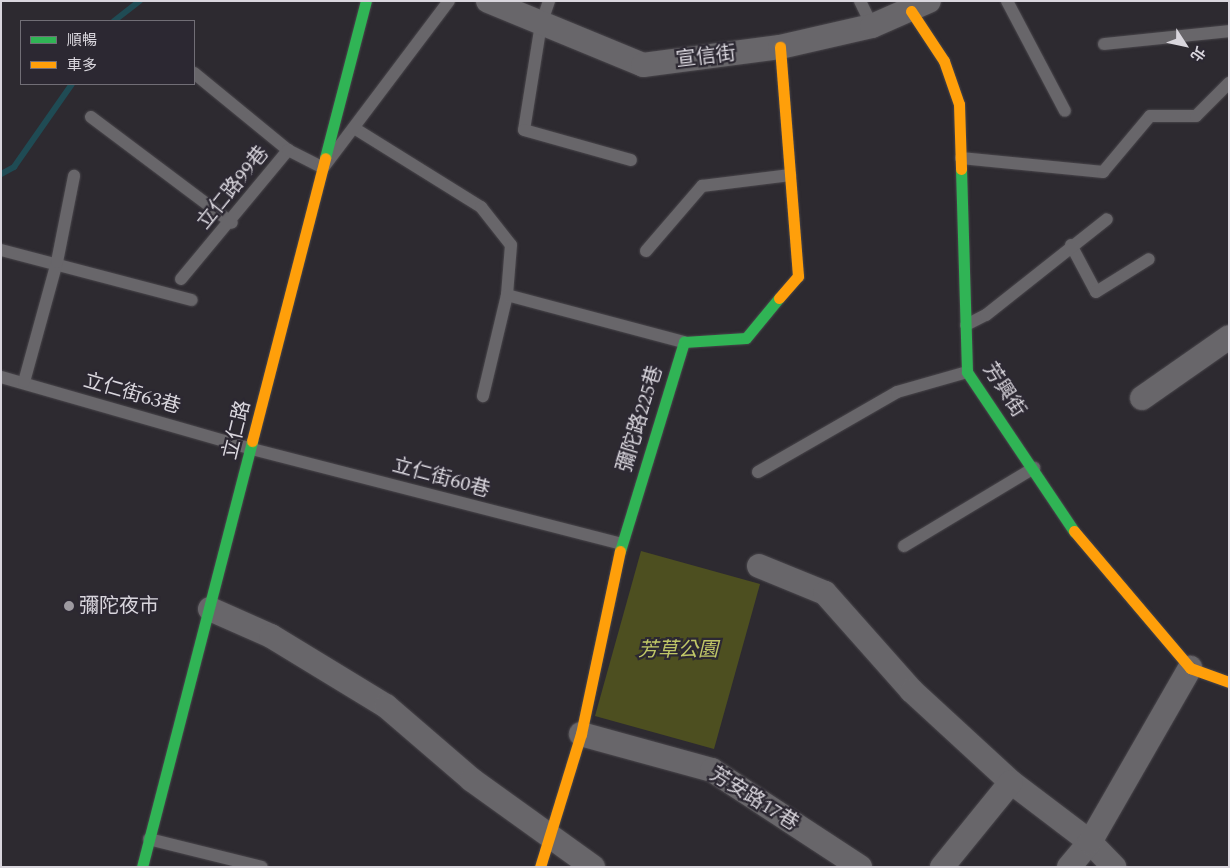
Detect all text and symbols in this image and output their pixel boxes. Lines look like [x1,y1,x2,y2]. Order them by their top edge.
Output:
legend [20,20,195,85]
north arrow [1160,20,1210,70]
text: 順暢 [67,29,97,52]
street label: 宣信街 [675,41,737,73]
text: 北 [1185,42,1210,66]
text: 車多 [67,54,97,77]
street label: 立仁路99巷 [192,142,274,234]
street label: 芳興街 [978,358,1030,422]
street label: 彌陀路225巷 [612,363,668,475]
street label: 立仁街63巷 [81,369,183,419]
street label: 立仁路 [218,398,256,462]
street label: 立仁街60巷 [390,453,492,503]
place label: 彌陀夜市 [79,594,159,618]
marker: 彌陀夜市 [63,600,75,612]
park label: 芳草公園 [638,638,718,662]
street label: 芳安路17巷 [705,762,803,836]

